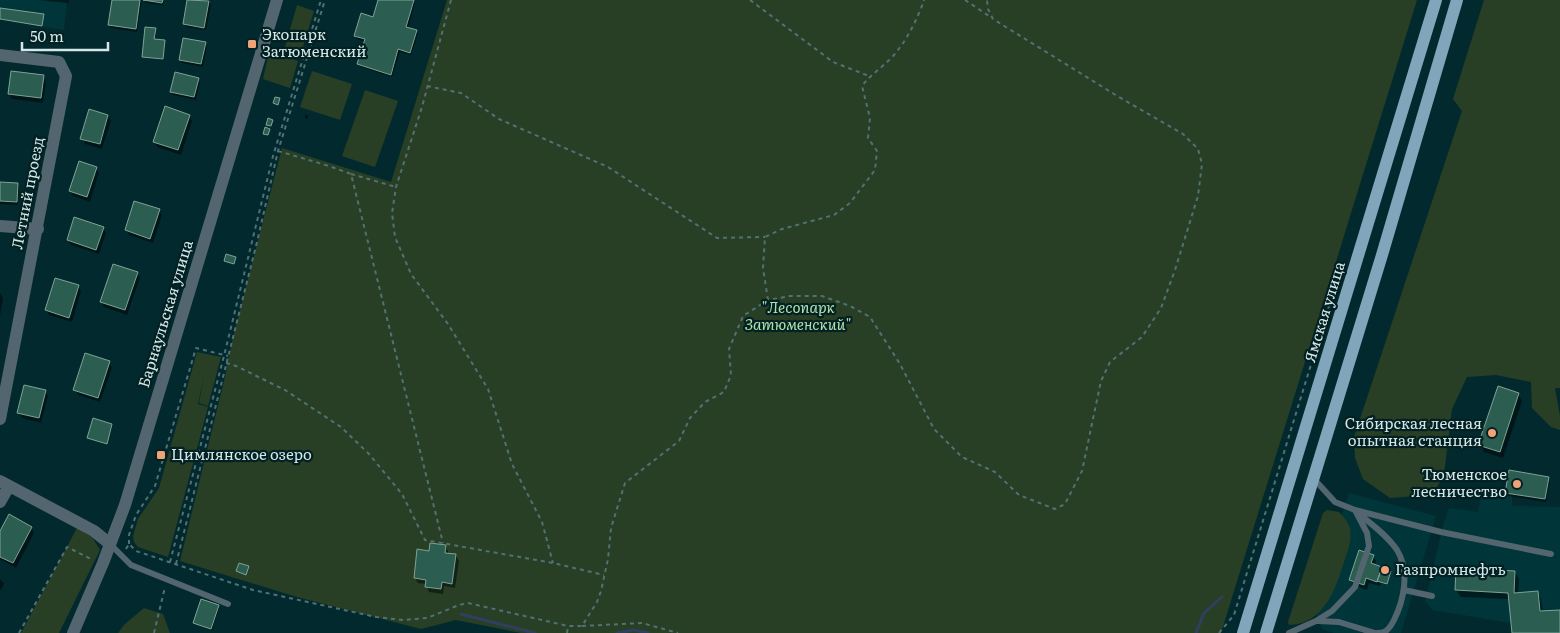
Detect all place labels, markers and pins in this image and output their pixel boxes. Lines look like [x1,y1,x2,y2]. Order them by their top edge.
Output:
place label: Экопарк Затюменский [262,22,367,62]
marker: Экопарк Затюменский [246,38,258,50]
place label: Сибирская лесная опытная станция [1345,411,1482,451]
marker: Сибирская лесная опытная станция [1486,427,1498,439]
place label: Цимлянское озеро [171,442,312,465]
marker: Цимлянское озеро [155,449,167,461]
place label: Тюменское лесничество [1411,462,1507,502]
marker: Тюменское лесничество [1511,478,1523,490]
place label: Газпромнефть [1395,557,1506,580]
marker: Газпромнефть [1379,564,1391,576]

